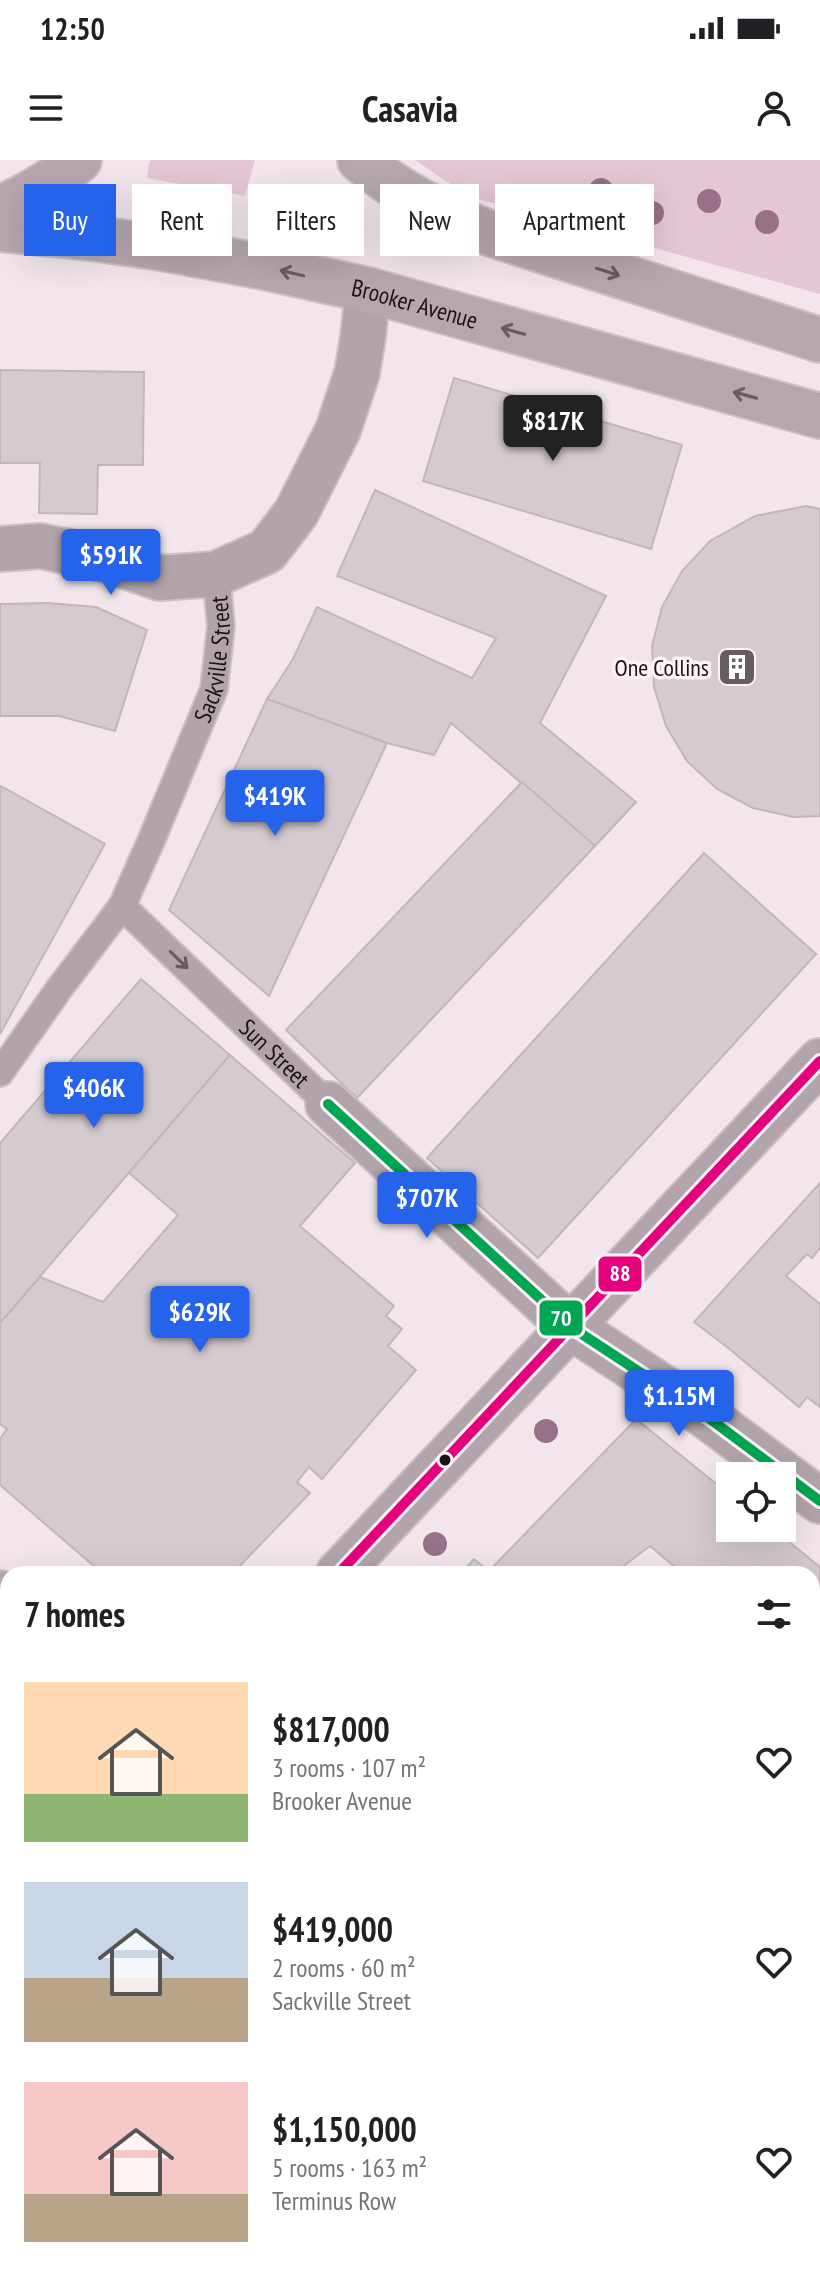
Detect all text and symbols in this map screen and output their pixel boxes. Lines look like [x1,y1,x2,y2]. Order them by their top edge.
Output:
text: 12:50 [40,9,105,48]
text: Casavia [362,85,458,132]
icon: menu [24,86,68,130]
icon: person [752,86,796,130]
chip: Buy [24,184,116,256]
chip: Rent [132,184,232,256]
chip: Filters [248,184,364,256]
chip: New [380,184,479,256]
chip: Apartment [495,184,654,256]
one-way arrow [279,265,305,280]
one-way arrow [595,266,620,280]
street label: Brooker Avenue [349,271,481,335]
one-way arrow [501,323,526,337]
one-way arrow [732,387,758,402]
pin: $817K [497,395,609,463]
text: $817K [521,404,585,437]
pin: $591K [55,529,167,597]
text: $591K [79,538,143,571]
street label: Sackville Street [186,594,237,727]
building icon: One Collins [716,646,758,688]
place label: One Collins [615,652,709,683]
pin: $419K [219,770,331,838]
text: $419K [243,779,307,812]
one-way arrow [169,951,189,970]
street label: Sun Street [233,1012,317,1094]
pin: $406K [38,1062,150,1130]
text: $406K [62,1071,126,1104]
pin: $707K [371,1172,483,1240]
text: $707K [395,1181,459,1214]
line badge: 88 [597,1255,643,1293]
text: 88 [609,1259,631,1287]
pin: $629K [144,1286,256,1354]
text: $629K [168,1295,232,1328]
line badge: 70 [538,1299,584,1337]
text: 70 [550,1304,572,1332]
pin: $1.15M [614,1370,744,1438]
text: $1.15M [643,1379,715,1412]
unlabelled marker [437,1452,453,1468]
map controls [716,1462,796,1542]
button: locate [716,1462,796,1542]
text: 7 homes [24,1592,125,1636]
icon: filters [752,1592,796,1636]
text: $817,000 [272,1707,390,1751]
icon: home [88,1714,184,1810]
icon: heart [752,1740,796,1784]
text: 3 rooms · 107 m² [272,1751,426,1784]
text: Brooker Avenue [272,1784,412,1817]
text: $419,000 [272,1907,393,1951]
icon: home [88,1914,184,2010]
icon: heart [752,1940,796,1984]
text: 2 rooms · 60 m² [272,1951,416,1984]
text: Sackville Street [272,1984,411,2017]
text: $1,150,000 [272,2107,417,2151]
icon: home [88,2114,184,2210]
icon: heart [752,2140,796,2184]
text: 5 rooms · 163 m² [272,2151,427,2184]
text: Terminus Row [272,2184,396,2217]

